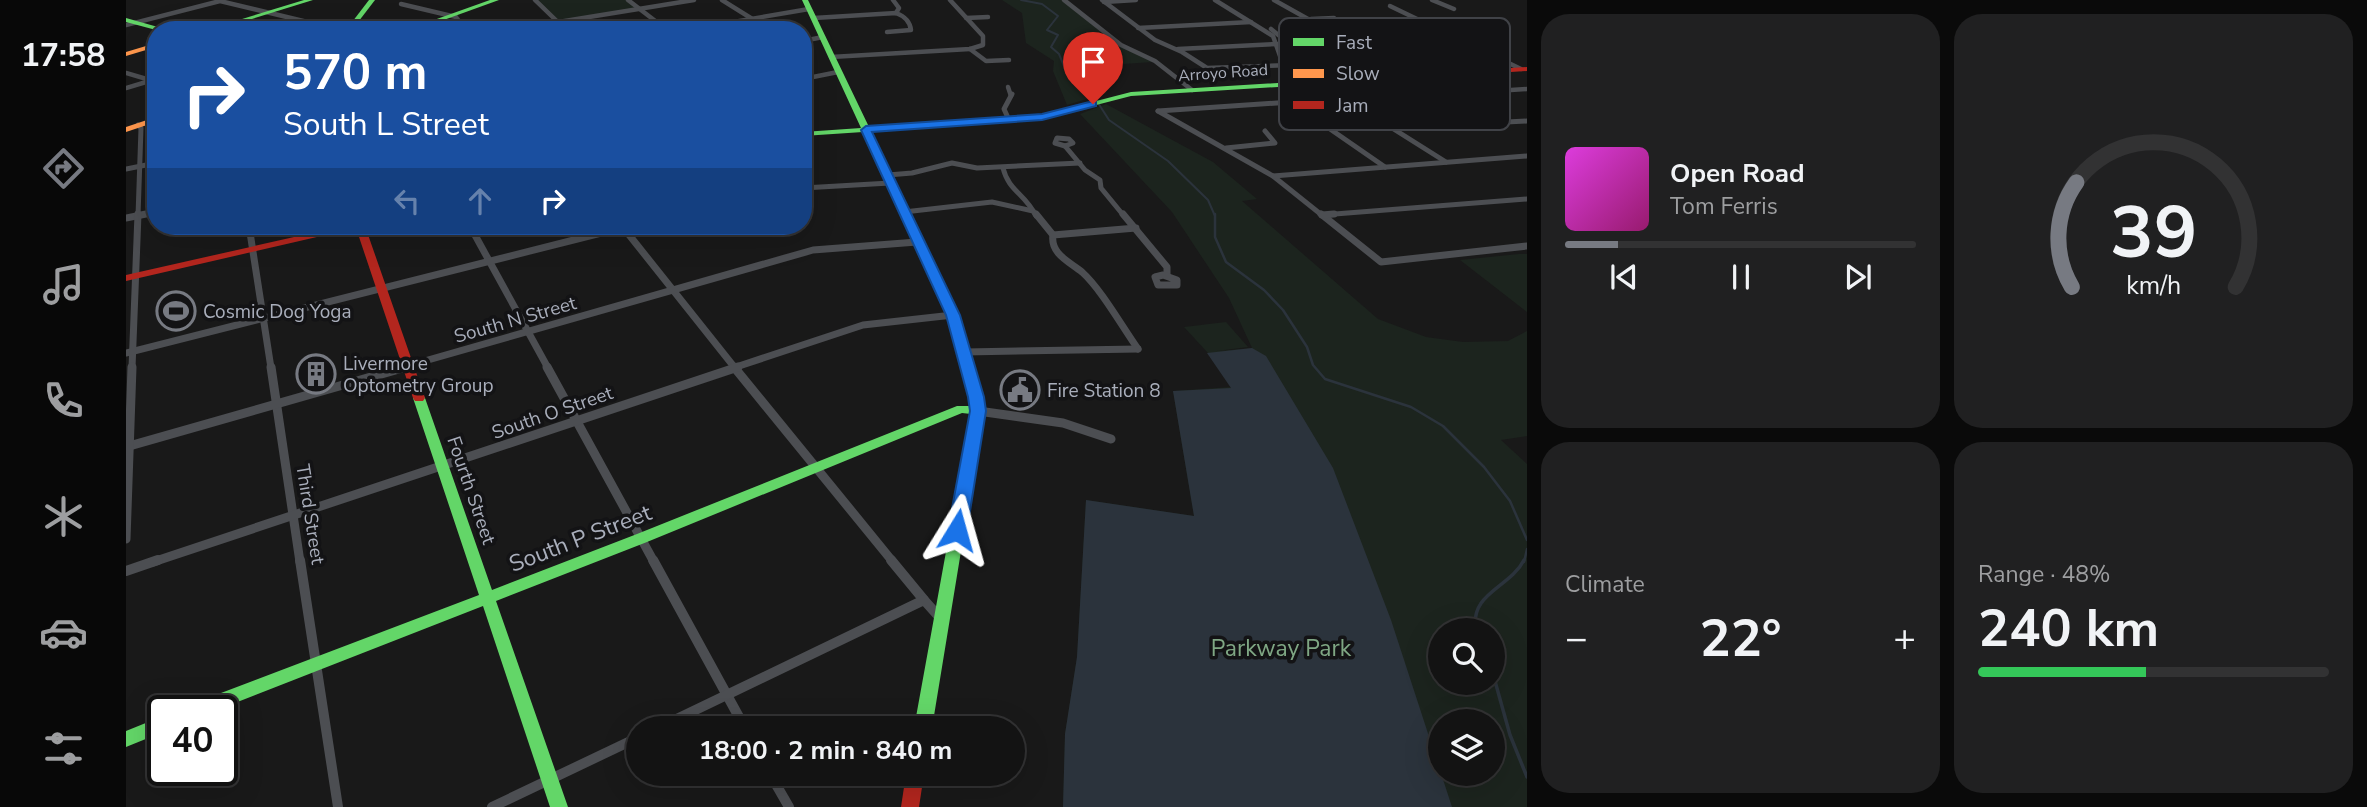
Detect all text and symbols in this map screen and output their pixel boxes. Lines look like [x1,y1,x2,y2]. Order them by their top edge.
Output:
legend [1279,18,1510,130]
text: Fast [1336,30,1372,56]
pin [1063,32,1123,104]
text: 17:58 [21,34,105,77]
text: 570 m [283,39,427,106]
icon: arrive [1074,43,1112,81]
icon: right [168,49,259,140]
street label: Arroyo Road [1177,59,1269,87]
text: Slow [1336,61,1380,87]
text: Jam [1335,93,1369,119]
text: South L Street [283,103,489,146]
icon: directions [39,144,88,193]
text: Open Road [1670,156,1805,191]
icon: left [388,182,426,220]
icon: ahead [461,182,499,220]
icon: right [534,182,572,220]
text: 39 [2110,184,2197,284]
text: Tom Ferris [1670,191,1778,222]
icon: previous [1605,258,1643,296]
icon: pause [1722,258,1760,296]
icon: next [1839,258,1877,296]
icon: music [39,260,88,309]
text: km/h [2126,269,2181,303]
sports icon: Cosmic Dog Yoga [155,290,197,332]
street label: South N Street [451,290,580,350]
place label: Cosmic Dog Yoga [203,299,351,325]
place label: Livermore Optometry Group [343,351,493,399]
building icon: Livermore Optometry Group [295,353,337,395]
public building icon: Fire Station 8 [999,369,1041,411]
icon: phone [39,376,88,425]
place label: Fire Station 8 [1047,378,1161,404]
street label: South O Street [488,380,617,446]
street label: Fourth Street [440,433,502,548]
street label: Third Street [289,462,331,566]
icon: climate [39,492,88,541]
position arrow [920,493,994,567]
street label: South P Street [505,497,657,580]
text: Range · 48% [1978,559,2110,590]
text: Climate [1565,569,1645,600]
text: 240 km [1978,593,2159,664]
text: 22° [1699,603,1782,674]
icon: car [39,608,88,657]
text: − [1565,613,1588,664]
text: + [1893,613,1916,664]
map controls [1428,618,1505,786]
button: search [1428,618,1505,695]
park label: Parkway Park [1211,633,1352,664]
speed limit sign: 40 [147,695,238,786]
button: layers [1428,709,1505,786]
icon: filters [39,724,88,773]
text: 18:00 · 2 min · 840 m [699,733,952,768]

